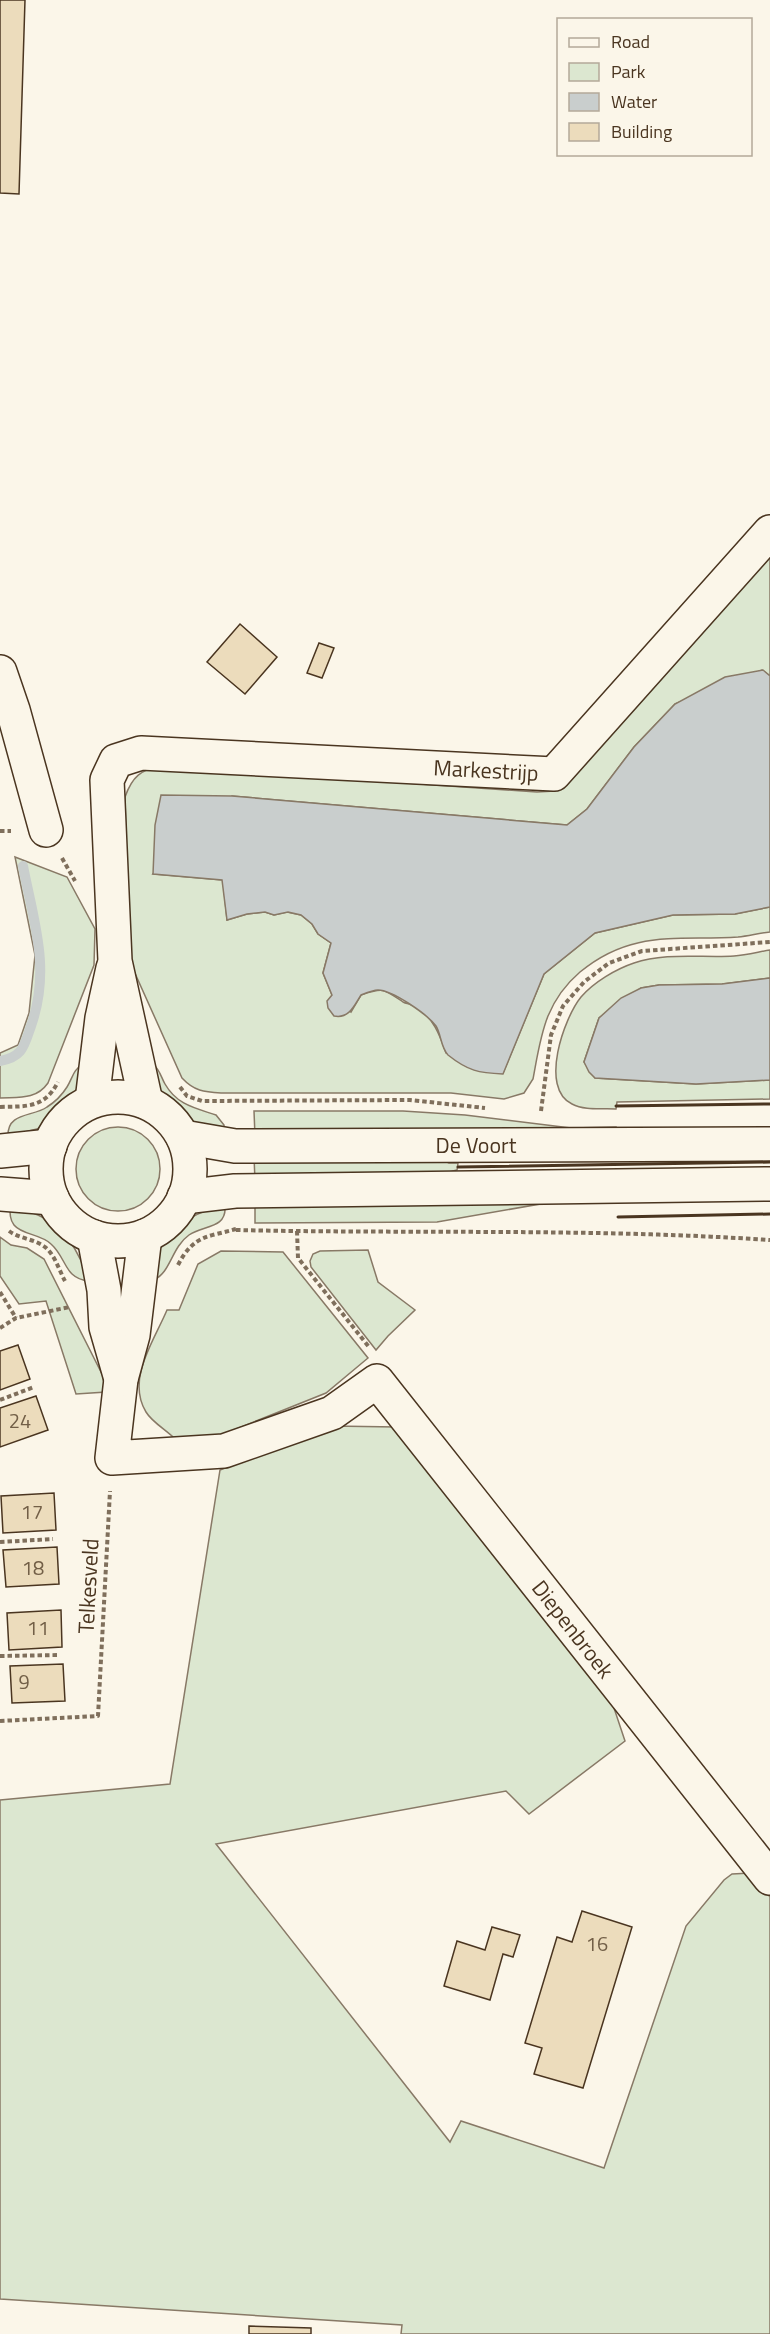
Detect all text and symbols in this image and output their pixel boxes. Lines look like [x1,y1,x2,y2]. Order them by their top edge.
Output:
legend [557,18,752,156]
text: Road [611,28,650,55]
text: Park [611,58,646,85]
text: Water [611,88,657,115]
text: Building [611,118,672,145]
street label: Markestrijp [433,750,539,790]
street label: De Voort [436,1128,517,1162]
house number: 24 [9,1405,31,1436]
house number: 17 [21,1496,43,1527]
street label: Telkesveld [69,1537,107,1635]
house number: 18 [22,1552,44,1583]
street label: Diepenbroek [524,1572,623,1686]
house number: 11 [27,1612,49,1643]
house number: 9 [18,1666,30,1697]
house number: 16 [586,1928,608,1959]

